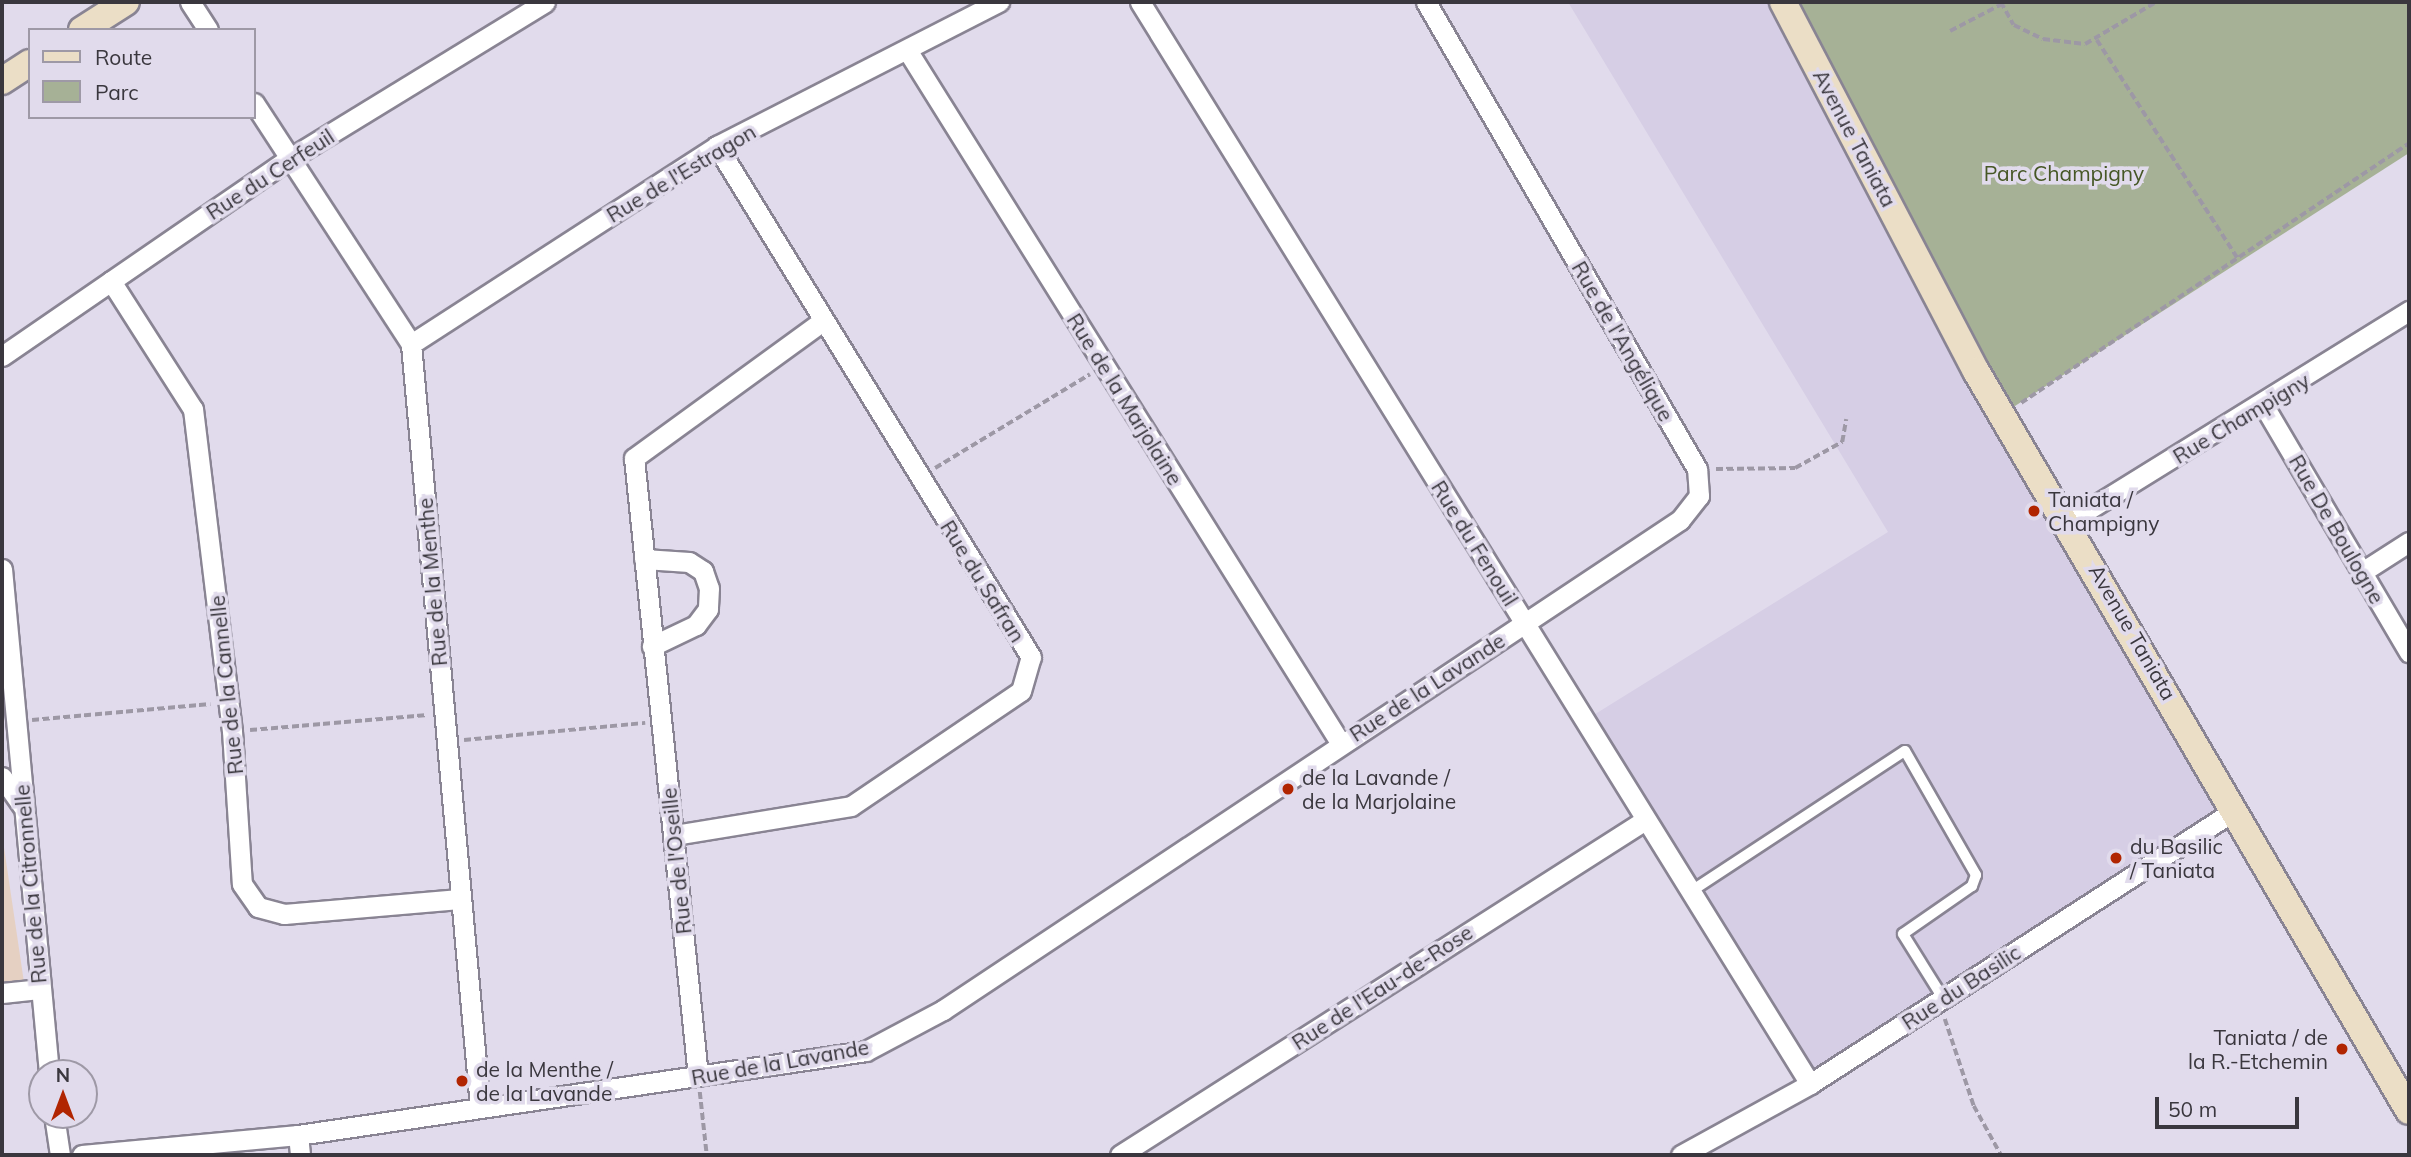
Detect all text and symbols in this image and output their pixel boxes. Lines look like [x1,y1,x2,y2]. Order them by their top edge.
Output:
legend [28,28,256,119]
text: Route [95,44,152,70]
street label: Avenue Taniata [1808,65,1902,211]
text: Parc [95,79,139,105]
street label: Rue de l'Estragon [602,119,760,227]
street label: Rue du Cerfeuil [201,123,339,225]
park label: Parc Champigny [1984,160,2144,186]
street label: Rue de l'Angélique [1567,256,1679,426]
street label: Rue de la Marjolaine [1062,308,1188,490]
street label: Rue Champigny [2168,367,2314,469]
street label: Rue De Boulogne [2284,450,2390,608]
street label: Rue du Fenouil [1426,476,1524,610]
place label: Taniata / Champigny [2048,486,2159,536]
street label: Rue de la Menthe [412,497,452,667]
marker: Taniata / Champigny [2026,503,2042,519]
street label: Rue du Safran [935,515,1031,647]
street label: Avenue Taniata [2084,560,2182,704]
street label: Rue de la Cannelle [204,594,248,776]
street label: Rue de la Lavande [1345,627,1509,747]
place label: de la Lavande / de la Marjolaine [1302,764,1456,814]
marker: de la Lavande / de la Marjolaine [1280,781,1296,797]
street label: Rue de la Citronnelle [9,783,51,985]
street label: Rue de l'Oseille [656,787,696,935]
place label: du Basilic / Taniata [2130,833,2223,883]
marker: du Basilic / Taniata [2108,850,2124,866]
street label: Rue de l'Eau-de-Rose [1287,919,1477,1055]
street label: Rue du Basilic [1897,939,2025,1035]
place label: Taniata / de la R.-Etchemin [2188,1024,2328,1074]
street label: Rue de la Lavande [689,1034,871,1090]
marker: Taniata / de la R.-Etchemin [2334,1041,2350,1057]
place label: de la Menthe / de la Lavande [476,1056,613,1106]
north arrow [28,1059,98,1129]
text: N [56,1063,70,1087]
marker: de la Menthe / de la Lavande [454,1073,470,1089]
scale bar [2159,1084,2302,1128]
text: 50 m [2168,1096,2217,1122]

